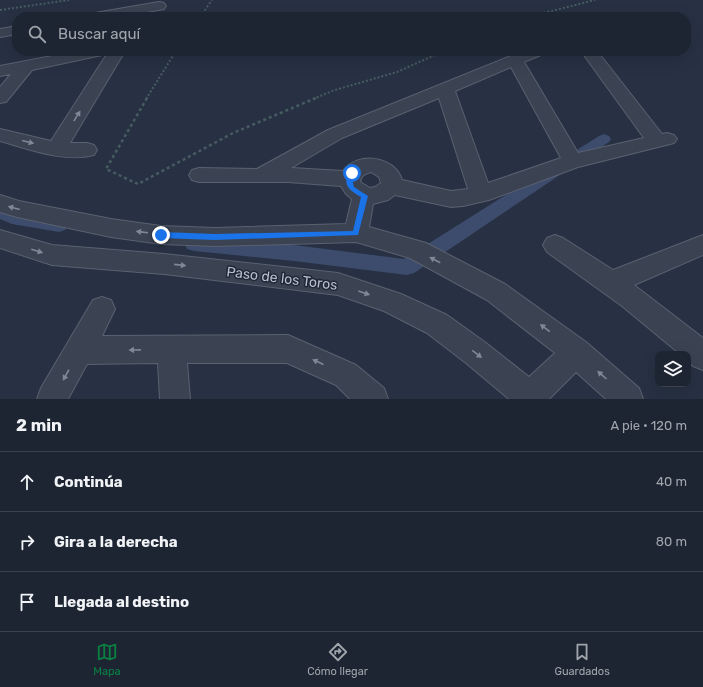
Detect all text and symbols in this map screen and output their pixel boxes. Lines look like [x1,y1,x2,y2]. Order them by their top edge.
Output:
search box [12,12,691,56]
icon: search [26,23,48,45]
text: Buscar aquí [58,25,140,43]
one-way arrow [73,111,81,121]
one-way arrow [22,139,34,145]
route start [343,164,361,182]
one-way arrow [8,204,21,210]
route end [152,226,170,244]
one-way arrow [136,229,148,235]
one-way arrow [32,248,44,254]
one-way arrow [429,256,441,263]
one-way arrow [174,262,186,269]
street label: Paso de los Toros [226,263,338,294]
one-way arrow [358,290,370,296]
one-way arrow [539,324,550,333]
one-way arrow [128,347,141,353]
one-way arrow [472,349,483,358]
map controls [655,351,691,387]
button: layers [655,351,691,387]
one-way arrow [311,359,323,365]
one-way arrow [62,369,69,381]
one-way arrow [597,371,607,380]
text: 2 min [16,415,62,435]
text: A pie · 120 m [610,418,687,433]
icon: ahead [16,471,38,493]
text: Continúa [54,473,123,491]
text: 40 m [656,474,687,489]
icon: right [16,531,38,553]
text: Gira a la derecha [54,533,178,551]
text: 80 m [656,534,687,549]
icon: arrive [16,591,38,613]
text: Llegada al destino [54,593,189,611]
tab: Mapa [93,641,121,678]
tab: Cómo llegar [307,641,368,678]
tab: Guardados [554,641,610,678]

